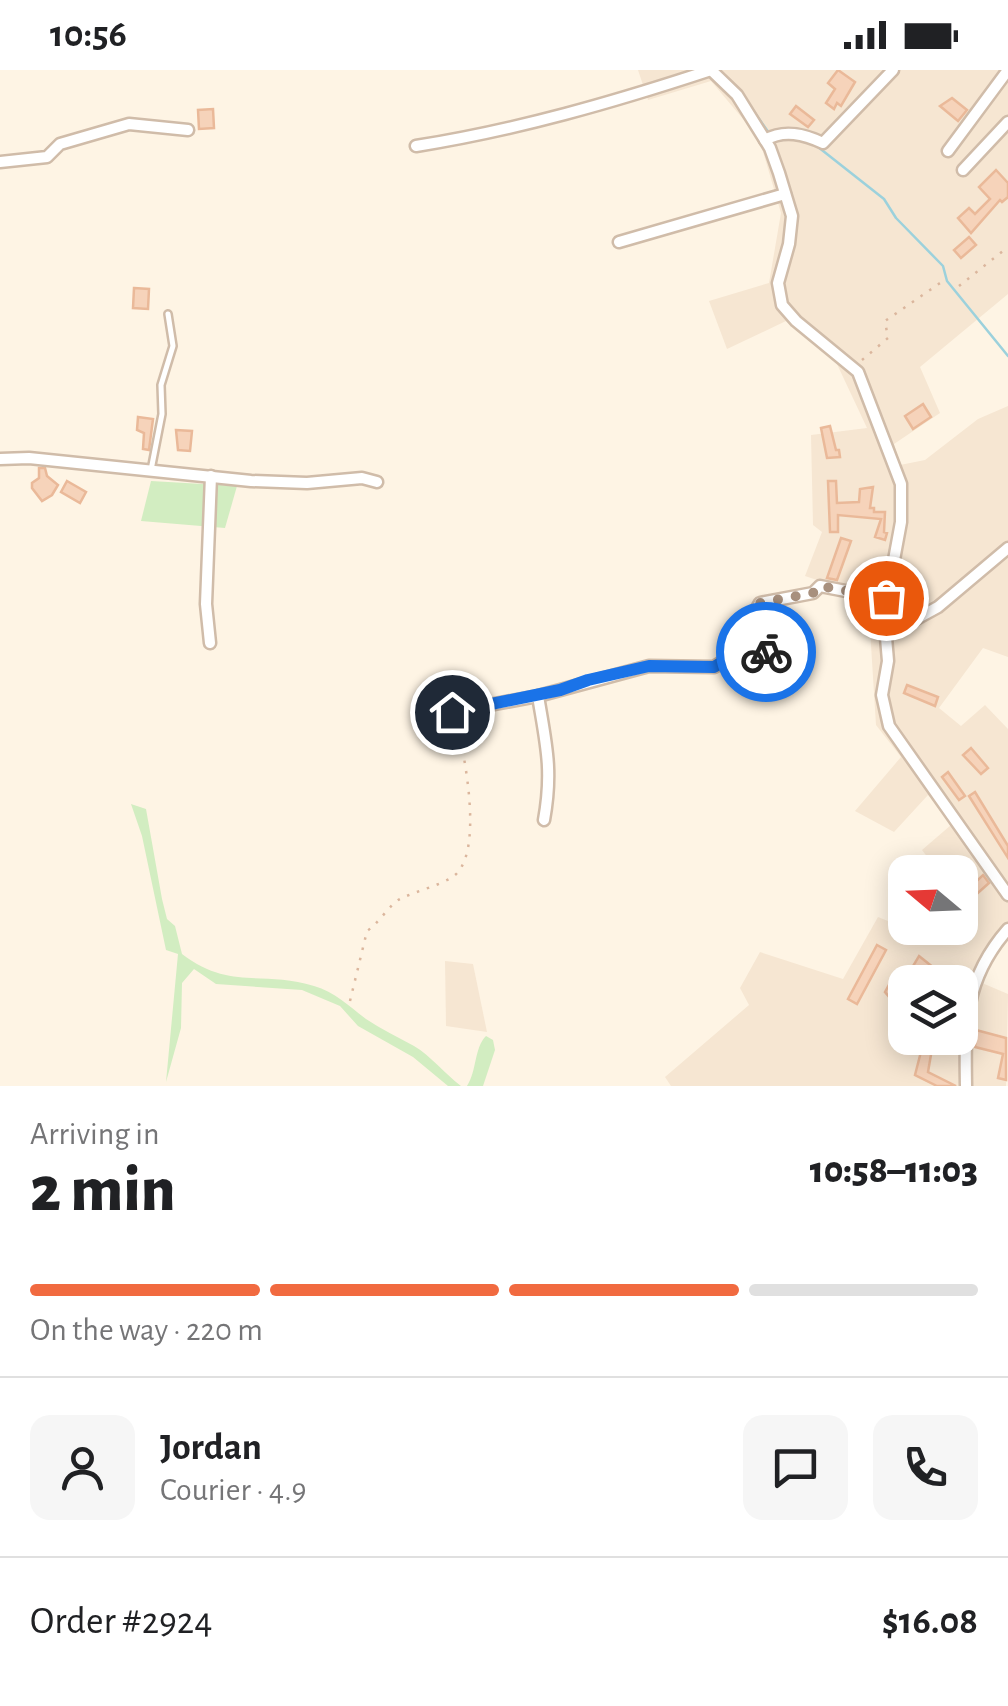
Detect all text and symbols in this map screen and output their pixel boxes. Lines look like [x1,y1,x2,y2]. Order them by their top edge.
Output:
text: 10:56 [50,16,127,54]
pin [844,556,929,641]
icon: bag [859,571,914,626]
courier [716,602,816,702]
icon: bike [739,625,794,680]
pin [410,670,495,755]
icon: home [425,685,480,740]
north arrow [888,855,978,945]
map controls [888,855,978,1055]
button: layers [888,965,978,1055]
text: Arriving in [30,1118,159,1150]
text: 10:58–11:03 [810,1152,978,1190]
text: 2 min [30,1158,176,1223]
text: On the way · 220 m [30,1314,263,1346]
button: person [30,1415,135,1520]
button: chat [743,1415,848,1520]
button: phone [873,1415,978,1520]
text: Jordan [160,1429,262,1467]
text: Courier · 4.9 [160,1474,307,1506]
text: Order #2924 [30,1603,212,1641]
text: $16.08 [882,1603,978,1641]

